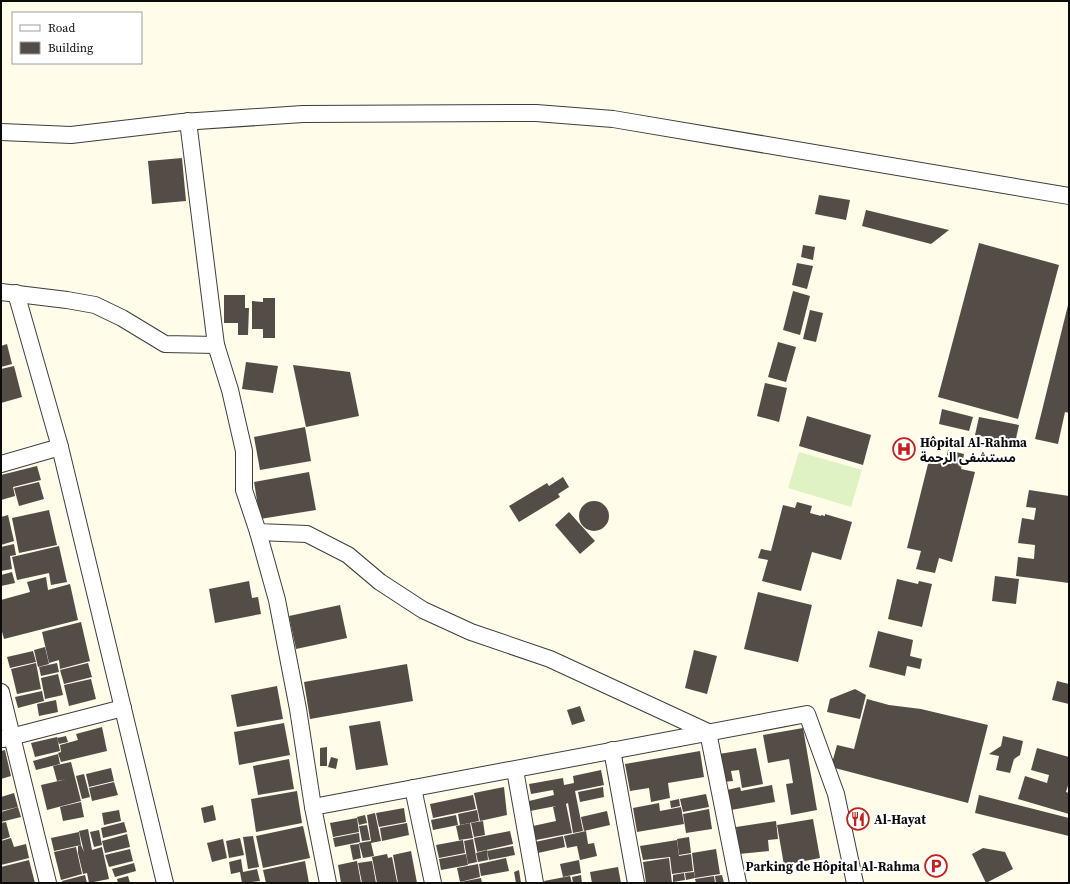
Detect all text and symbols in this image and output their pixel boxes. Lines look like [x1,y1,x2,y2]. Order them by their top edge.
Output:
legend [12,12,142,64]
text: Road [48,20,75,36]
text: Building [48,40,93,56]
place label: Hôpital Al-Rahma مستشفى الرحمة [920,434,1027,466]
hospital icon: Hôpital Al-Rahma مستشفى الرحمة [891,436,917,462]
restaurant icon: Al-Hayat [845,806,871,832]
place label: Al-Hayat [874,811,926,828]
parking icon: Parking de Hôpital Al-Rahma [923,853,949,879]
place label: Parking de Hôpital Al-Rahma [746,858,920,875]

